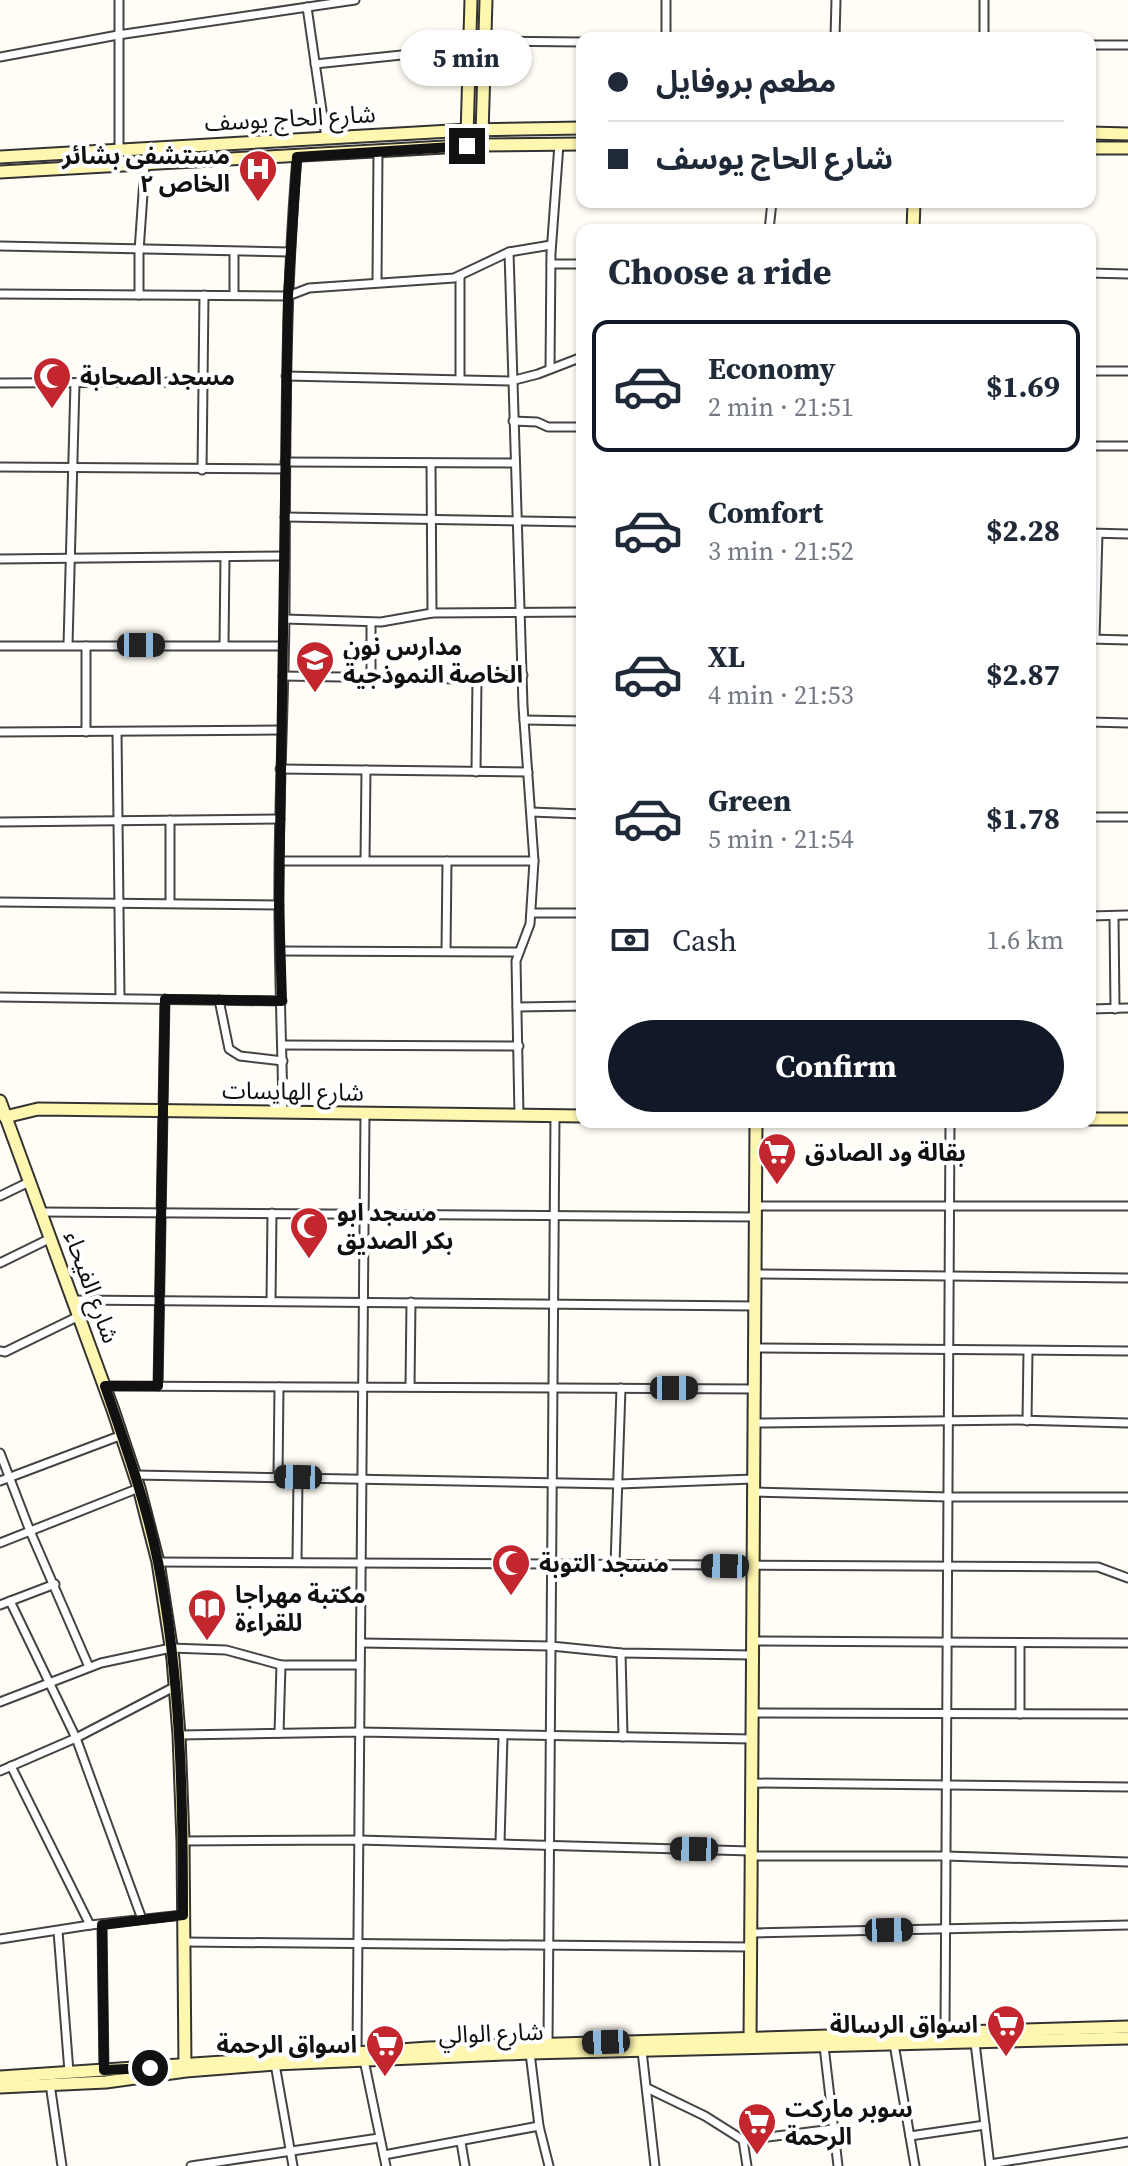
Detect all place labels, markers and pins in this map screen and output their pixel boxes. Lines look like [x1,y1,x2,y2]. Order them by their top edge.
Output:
place label: مستشفى بشائر الخاص ٢ [61,139,230,200]
hospital icon: مستشفى بشائر الخاص ٢ [237,148,279,203]
mosque icon: مسجد الصحابة [31,355,73,410]
place label: مسجد الصحابة [80,360,235,393]
place label: مدارس نون الخاصة النموذجية [343,630,523,691]
school or university icon: مدارس نون الخاصة النموذجية [294,639,336,694]
supermarket icon: بقالة ود الصادق [756,1131,798,1186]
place label: بقالة ود الصادق [805,1136,966,1169]
place label: مسجد ابو بكر الصديق [337,1196,453,1257]
mosque icon: مسجد ابو بكر الصديق [288,1205,330,1260]
mosque icon: مسجد التوبة [490,1542,532,1597]
place label: مسجد التوبة [539,1547,669,1580]
place label: مكتبة مهراجا للقراءة [235,1578,366,1639]
library icon: مكتبة مهراجا للقراءة [186,1587,228,1642]
supermarket icon: اسواق الرسالة [985,2003,1027,2058]
place label: اسواق الرسالة [830,2008,978,2041]
supermarket icon: اسواق الرحمة [364,2023,406,2078]
place label: اسواق الرحمة [216,2028,357,2061]
place label: سوبر ماركت الرحمة [785,2092,913,2153]
supermarket icon: سوبر ماركت الرحمة [736,2101,778,2156]

